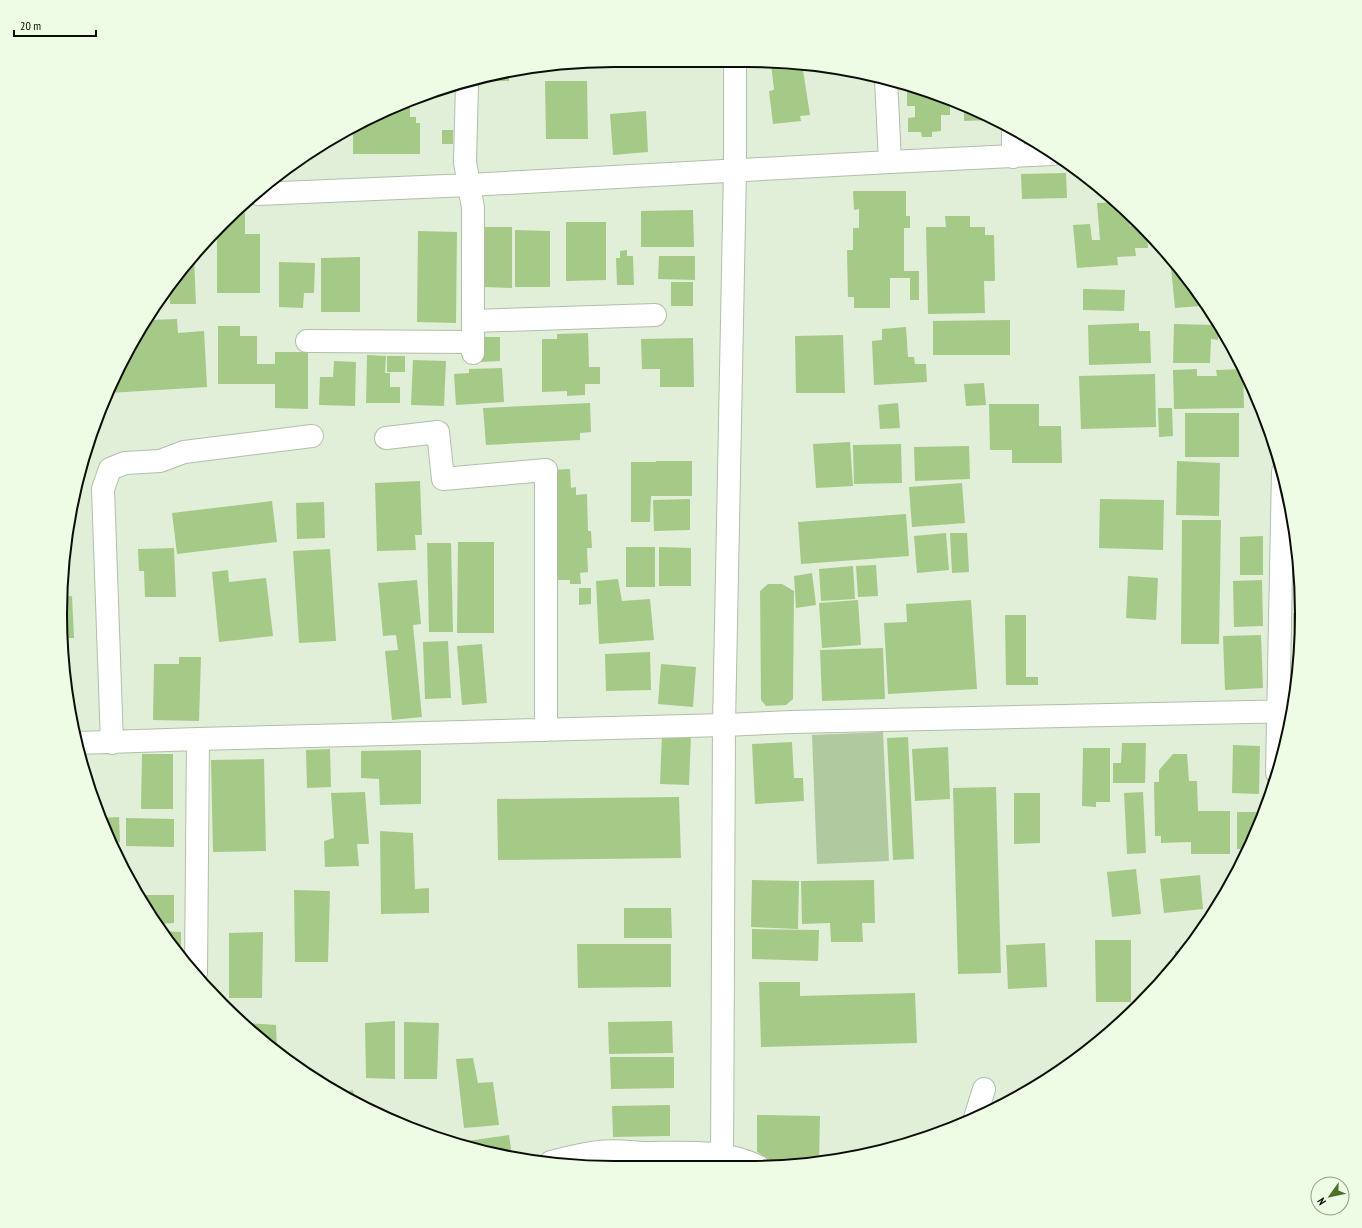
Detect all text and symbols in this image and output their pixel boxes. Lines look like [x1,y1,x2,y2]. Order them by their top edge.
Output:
scale bar [14,12,96,38]
text: 20 m [20,18,41,33]
north arrow [1310,1176,1350,1216]
text: N [1314,1195,1329,1208]

